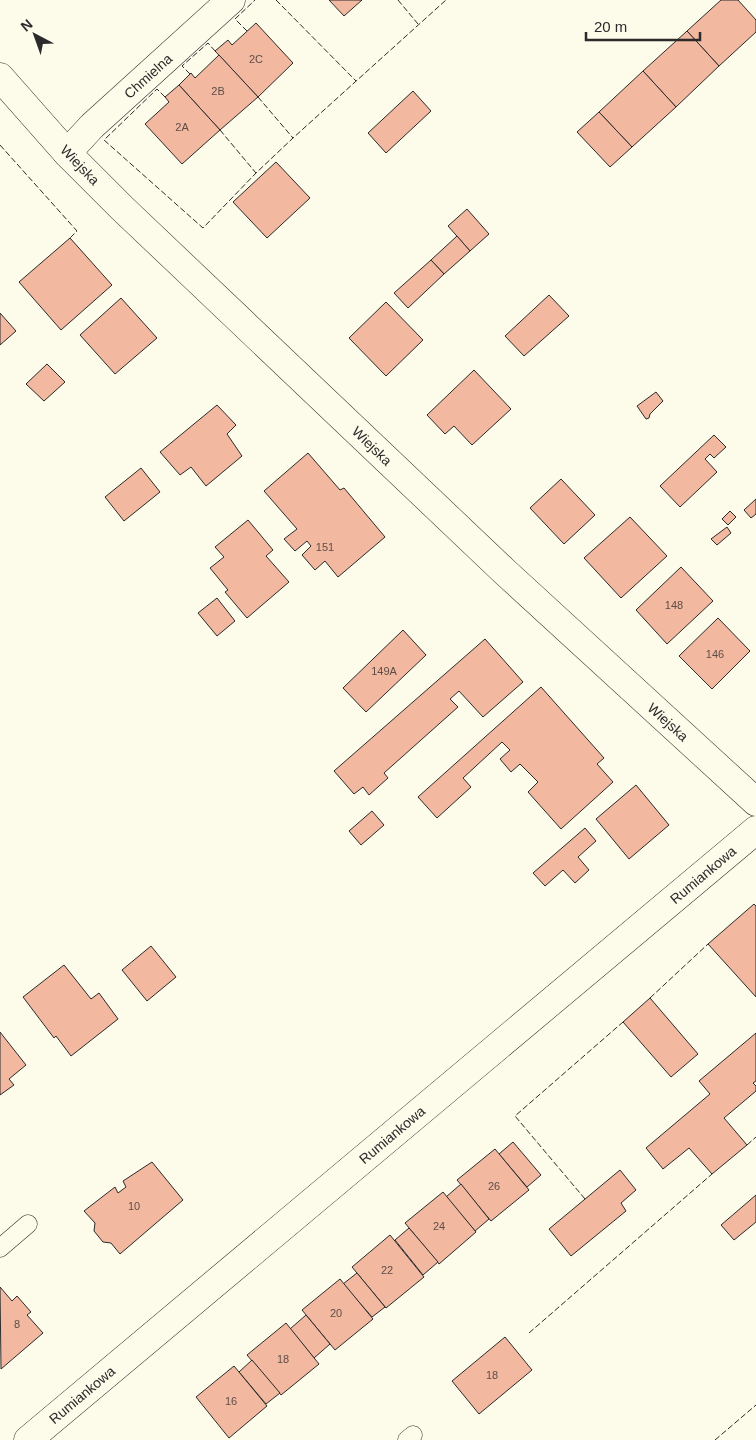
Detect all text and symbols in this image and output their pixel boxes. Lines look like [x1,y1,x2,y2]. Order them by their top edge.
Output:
north arrow [10,10,60,60]
scale bar [586,10,700,42]
text: N [17,16,36,35]
text: 20 m [594,18,627,35]
street label: Chmielna [121,50,175,102]
house number: 2C [249,53,263,65]
house number: 2B [211,85,225,97]
house number: 2A [175,121,189,133]
street label: Wiejska [57,142,103,188]
street label: Wiejska [349,423,395,469]
house number: 151 [316,541,334,553]
house number: 148 [665,599,683,611]
house number: 146 [706,648,724,660]
house number: 149A [371,665,398,677]
street label: Wiejska [644,700,692,744]
street label: Rumiankowa [667,843,739,907]
street label: Rumiankowa [356,1103,428,1167]
house number: 26 [488,1180,500,1192]
house number: 10 [128,1200,140,1212]
house number: 24 [433,1220,445,1232]
house number: 22 [381,1264,393,1276]
house number: 20 [330,1307,342,1319]
house number: 8 [14,1318,20,1330]
house number: 18 [277,1353,289,1365]
street label: Rumiankowa [46,1363,118,1427]
house number: 18 [486,1369,498,1381]
house number: 16 [225,1395,237,1407]

